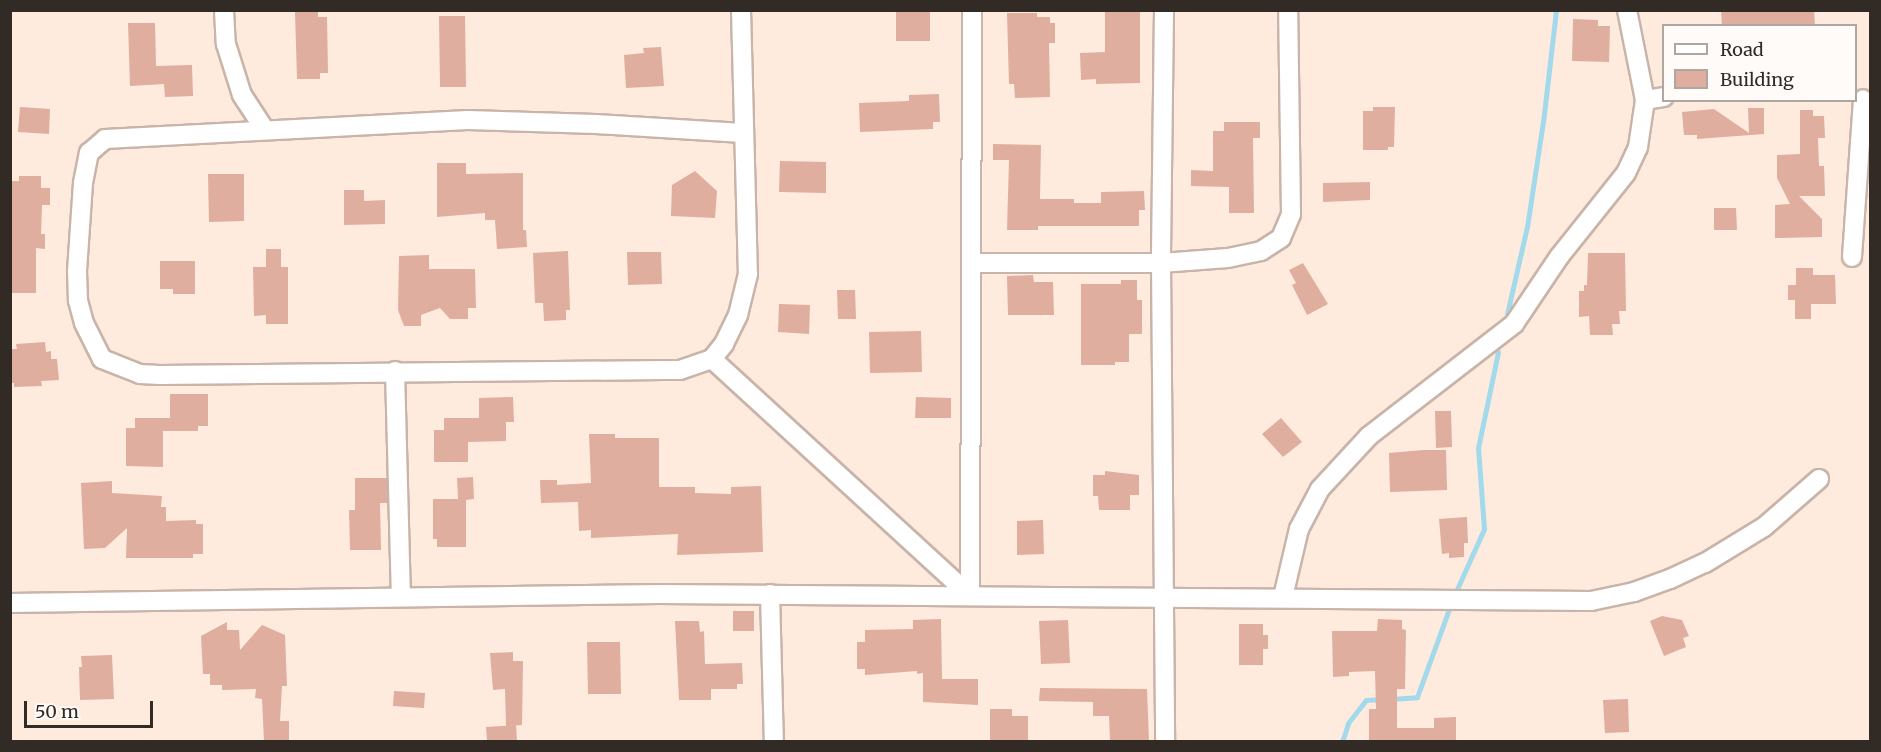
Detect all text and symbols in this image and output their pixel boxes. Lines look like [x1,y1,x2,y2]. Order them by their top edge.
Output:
legend [1662,24,1857,102]
text: Road [1720,38,1764,61]
text: Building [1720,68,1794,91]
scale bar [27,689,156,727]
text: 50 m [35,700,79,723]

